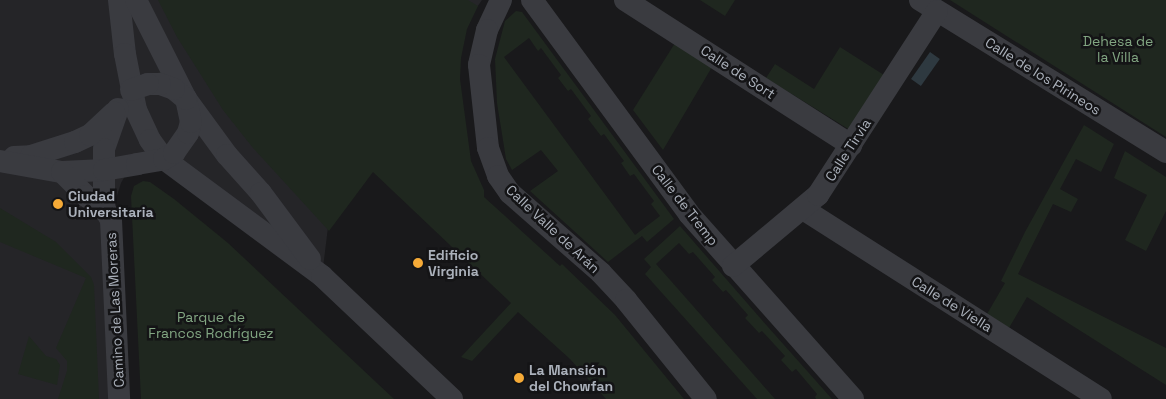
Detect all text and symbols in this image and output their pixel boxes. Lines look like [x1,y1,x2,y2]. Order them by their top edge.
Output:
park label: Dehesa de la Villa [1083,33,1153,65]
street label: Calle de los Pirineos [982,34,1104,118]
street label: Calle de Sort [698,42,778,102]
street label: Calle Tirvia [821,115,875,185]
street label: Calle de Tremp [648,161,722,249]
street label: Calle Valle de Arán [503,181,603,277]
place label: Ciudad Universitaria [68,188,154,220]
marker: Ciudad Universitaria [52,198,64,210]
street label: Camino de Las Moreras [103,232,127,388]
place label: Edificio Virginia [428,247,479,280]
marker: Edificio Virginia [412,257,424,269]
street label: Calle de Viella [909,273,995,335]
park label: Parque de Francos Rodríguez [148,309,274,342]
place label: La Mansión del Chowfan [529,362,613,394]
marker: La Mansión del Chowfan [513,372,525,384]

